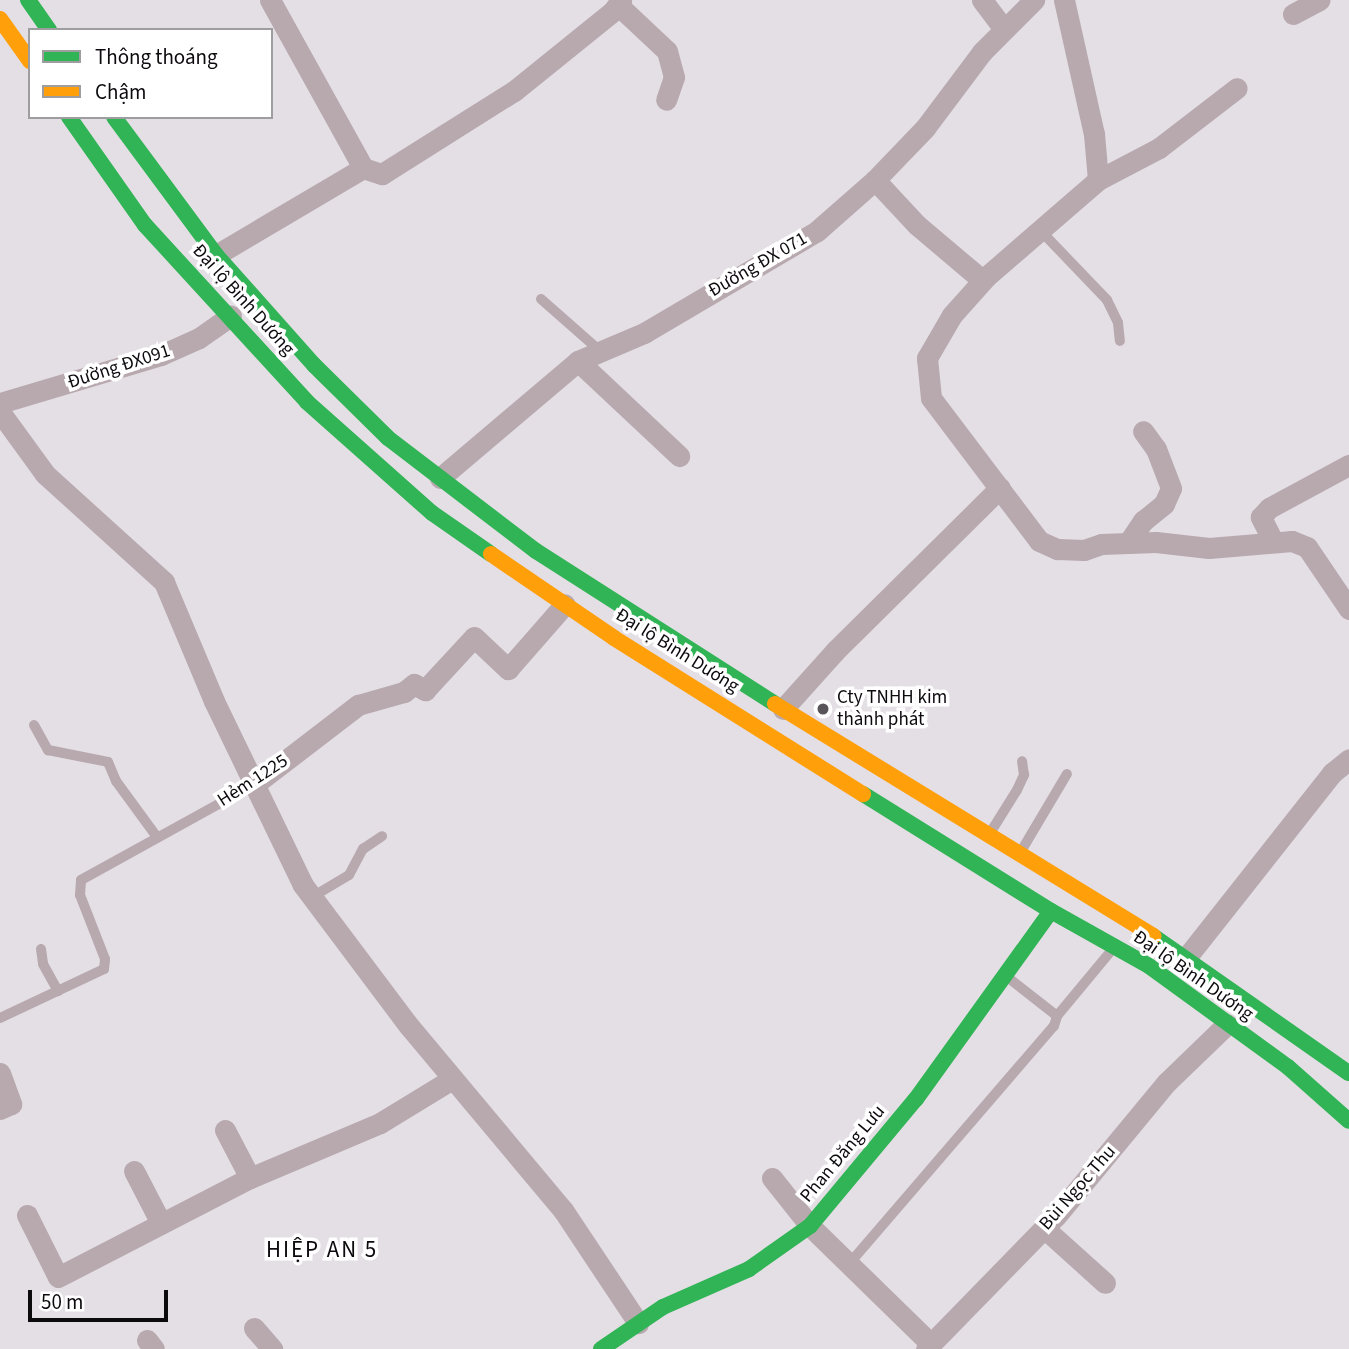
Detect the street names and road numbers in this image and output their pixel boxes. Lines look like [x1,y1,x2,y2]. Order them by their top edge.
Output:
street label: Đường ĐX 071 [705,228,811,302]
street label: Đại lộ Bình Dương [187,240,299,360]
street label: Đường ĐX091 [65,340,173,394]
street label: Đại lộ Bình Dương [611,604,743,698]
street label: Hẻm 1225 [214,750,292,812]
street label: Đại lộ Bình Dương [1128,926,1258,1026]
street label: Phan Đăng Lưu [796,1101,890,1207]
street label: Bùi Ngọc Thu [1035,1141,1121,1235]

